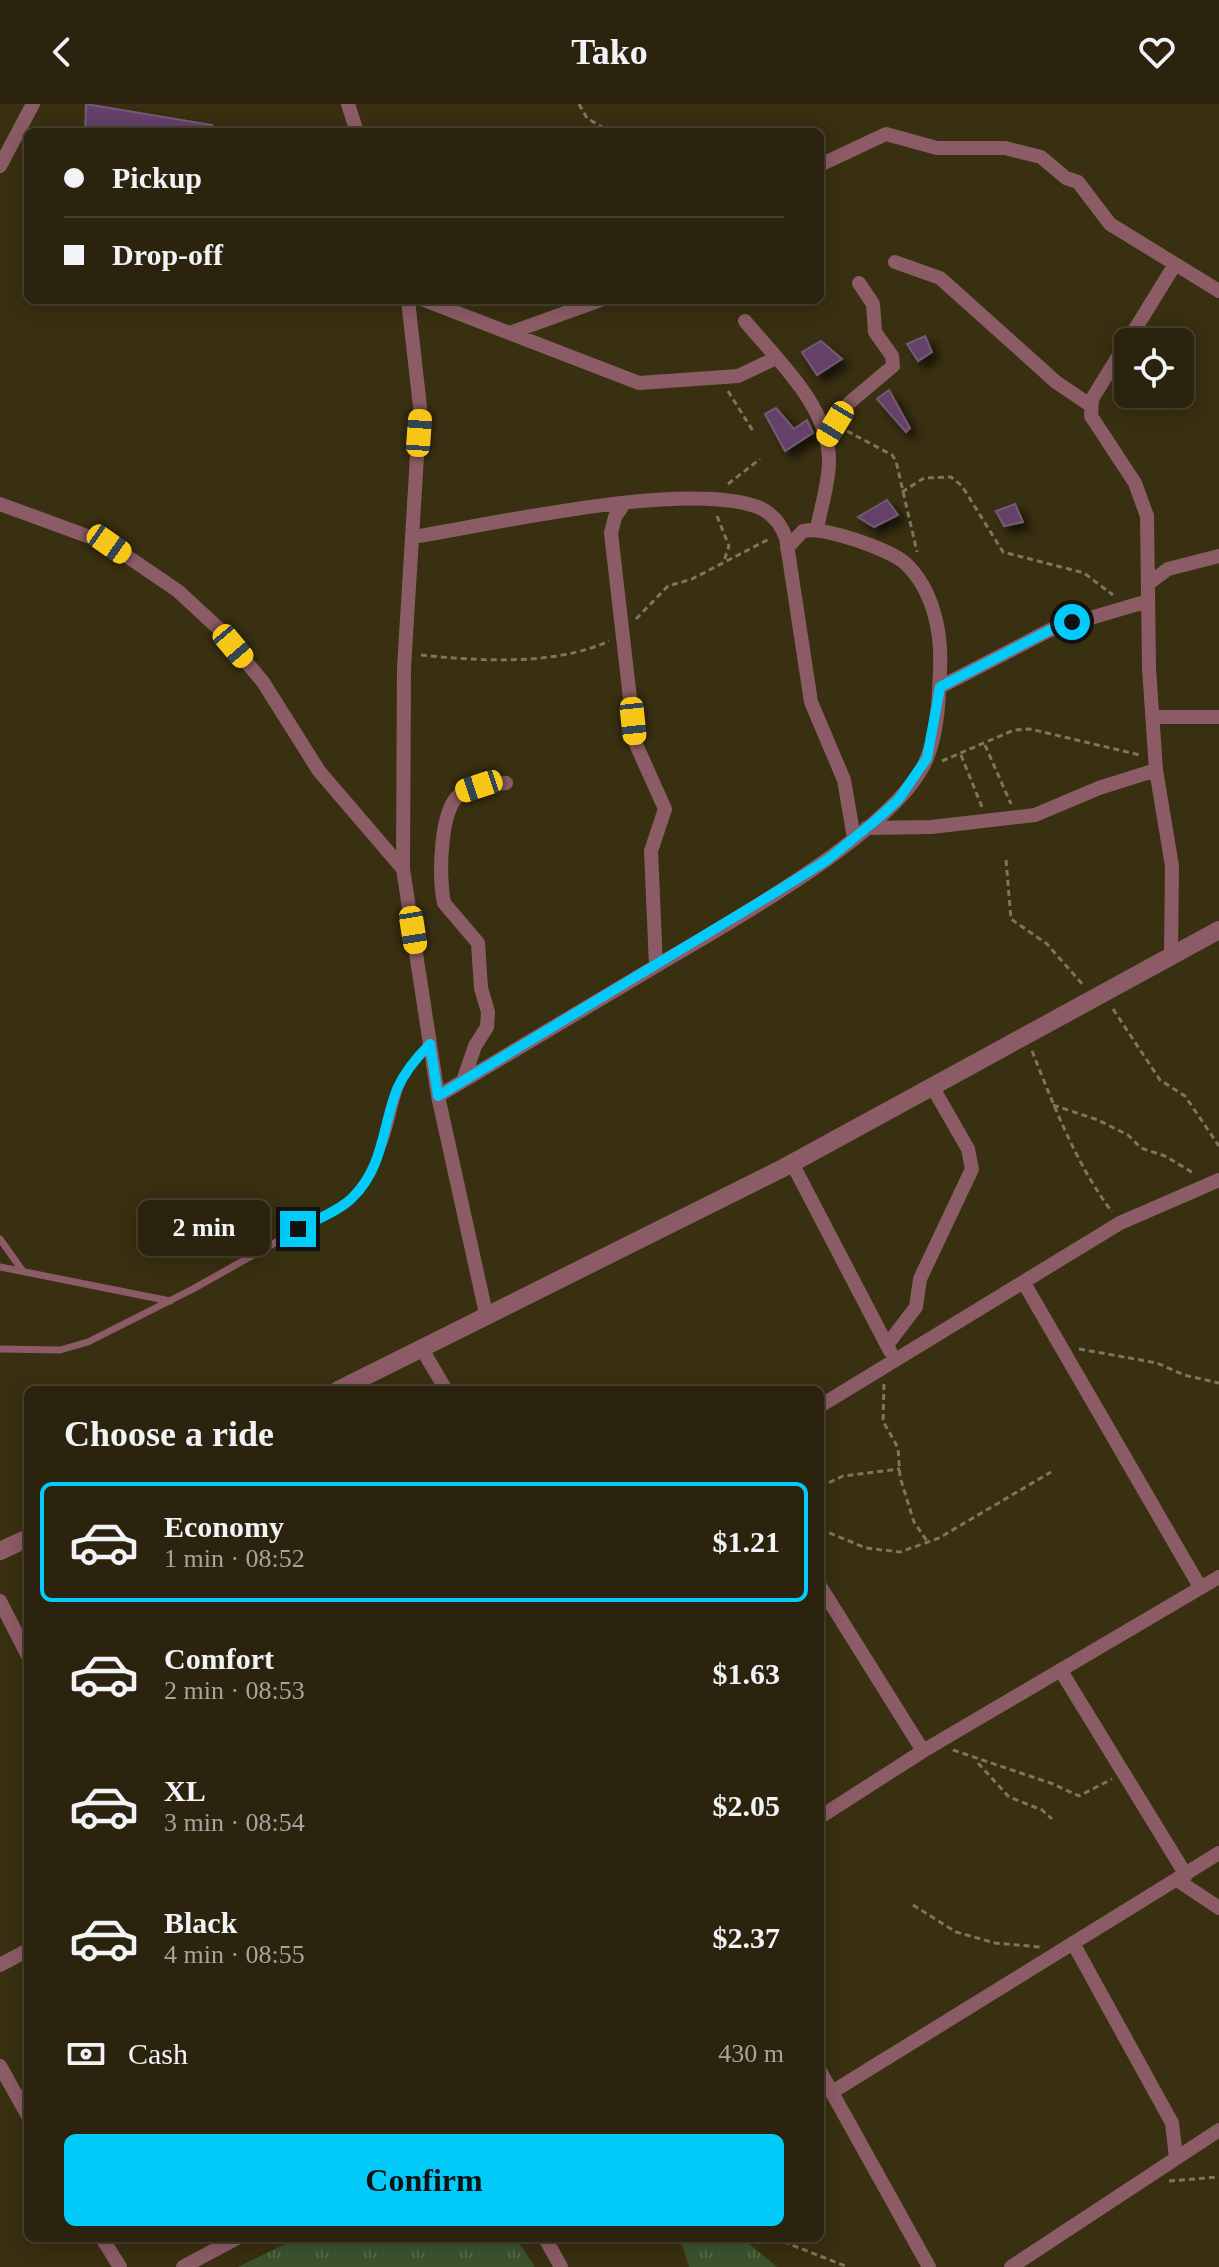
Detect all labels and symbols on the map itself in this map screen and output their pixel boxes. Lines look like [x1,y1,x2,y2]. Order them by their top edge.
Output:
car [812,397,858,451]
car [405,408,433,458]
car [82,520,136,568]
route start [1054,604,1090,640]
car [208,620,258,672]
car [619,696,647,746]
car [452,767,506,805]
car [397,904,429,956]
callout: 2 min [138,1201,270,1257]
route end [280,1211,316,1247]

